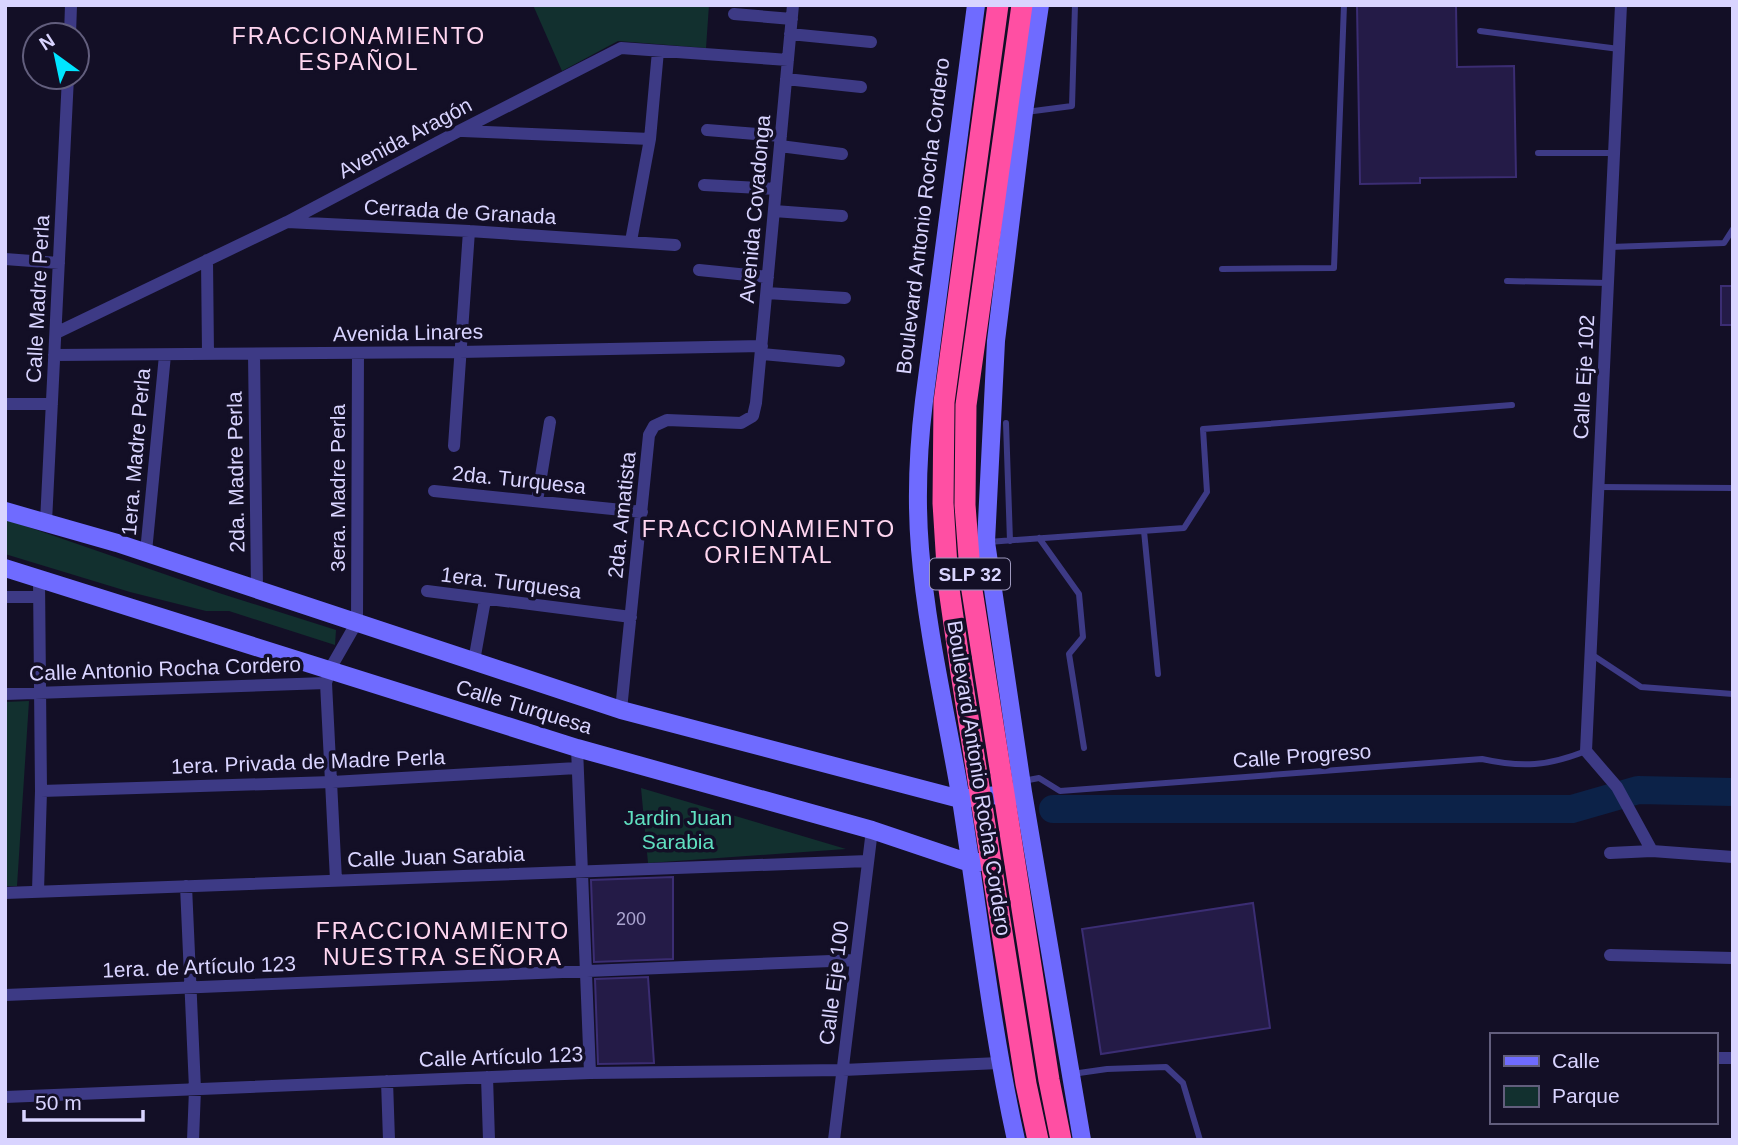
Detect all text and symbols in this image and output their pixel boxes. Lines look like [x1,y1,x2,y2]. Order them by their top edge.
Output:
north arrow [21,21,91,91]
district label: FRACCIONAMIENTO ESPAÑOL [232,23,486,75]
text: N [36,30,58,55]
street label: Boulevard Antonio Rocha Cordero [892,56,953,376]
street label: Avenida Aragón [334,93,475,182]
street label: Avenida Covadonga [735,114,774,304]
street label: Cerrada de Granada [363,195,557,228]
street label: Calle Madre Perla [22,214,53,383]
street label: Calle Eje 102 [1569,314,1598,440]
street label: Avenida Linares [333,320,483,345]
street label: 1era. Madre Perla [117,367,154,537]
street label: 2da. Madre Perla [223,391,248,553]
street label: 3era. Madre Perla [326,404,349,572]
street label: 2da. Amatista [603,450,640,579]
street label: 2da. Turquesa [451,461,587,498]
district label: FRACCIONAMIENTO ORIENTAL [642,516,896,568]
road number: SLP 32 [930,558,1010,590]
street label: 1era. Turquesa [440,562,583,603]
street label: Boulevard Antonio Rocha Cordero [943,619,1016,937]
street label: Calle Antonio Rocha Cordero [29,652,301,685]
street label: Calle Turquesa [453,675,595,738]
street label: Calle Progreso [1232,739,1372,772]
street label: 1era. Privada de Madre Perla [171,745,446,778]
park label: Jardin Juan Sarabia [624,806,732,853]
street label: Calle Juan Sarabia [347,842,525,871]
house number: 200 [616,909,646,929]
district label: FRACCIONAMIENTO NUESTRA SEÑORA [316,918,570,970]
street label: Calle Eje 100 [814,920,853,1046]
street label: 1era. de Artículo 123 [102,952,296,981]
legend [1490,1033,1717,1124]
street label: Calle Artículo 123 [418,1042,584,1071]
text: Calle [1552,1049,1600,1072]
scale bar [24,1078,144,1122]
text: Parque [1552,1084,1620,1107]
text: 50 m [35,1091,82,1114]

